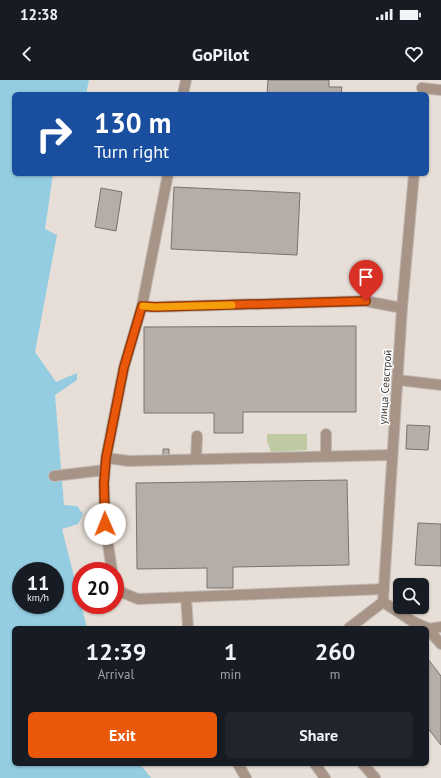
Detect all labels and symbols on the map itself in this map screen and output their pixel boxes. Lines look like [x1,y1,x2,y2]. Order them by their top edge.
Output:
pin [349,260,383,301]
street label: улица Севстрой [375,349,395,425]
position arrow [84,503,126,545]
speed limit sign: 20 [72,562,124,614]

